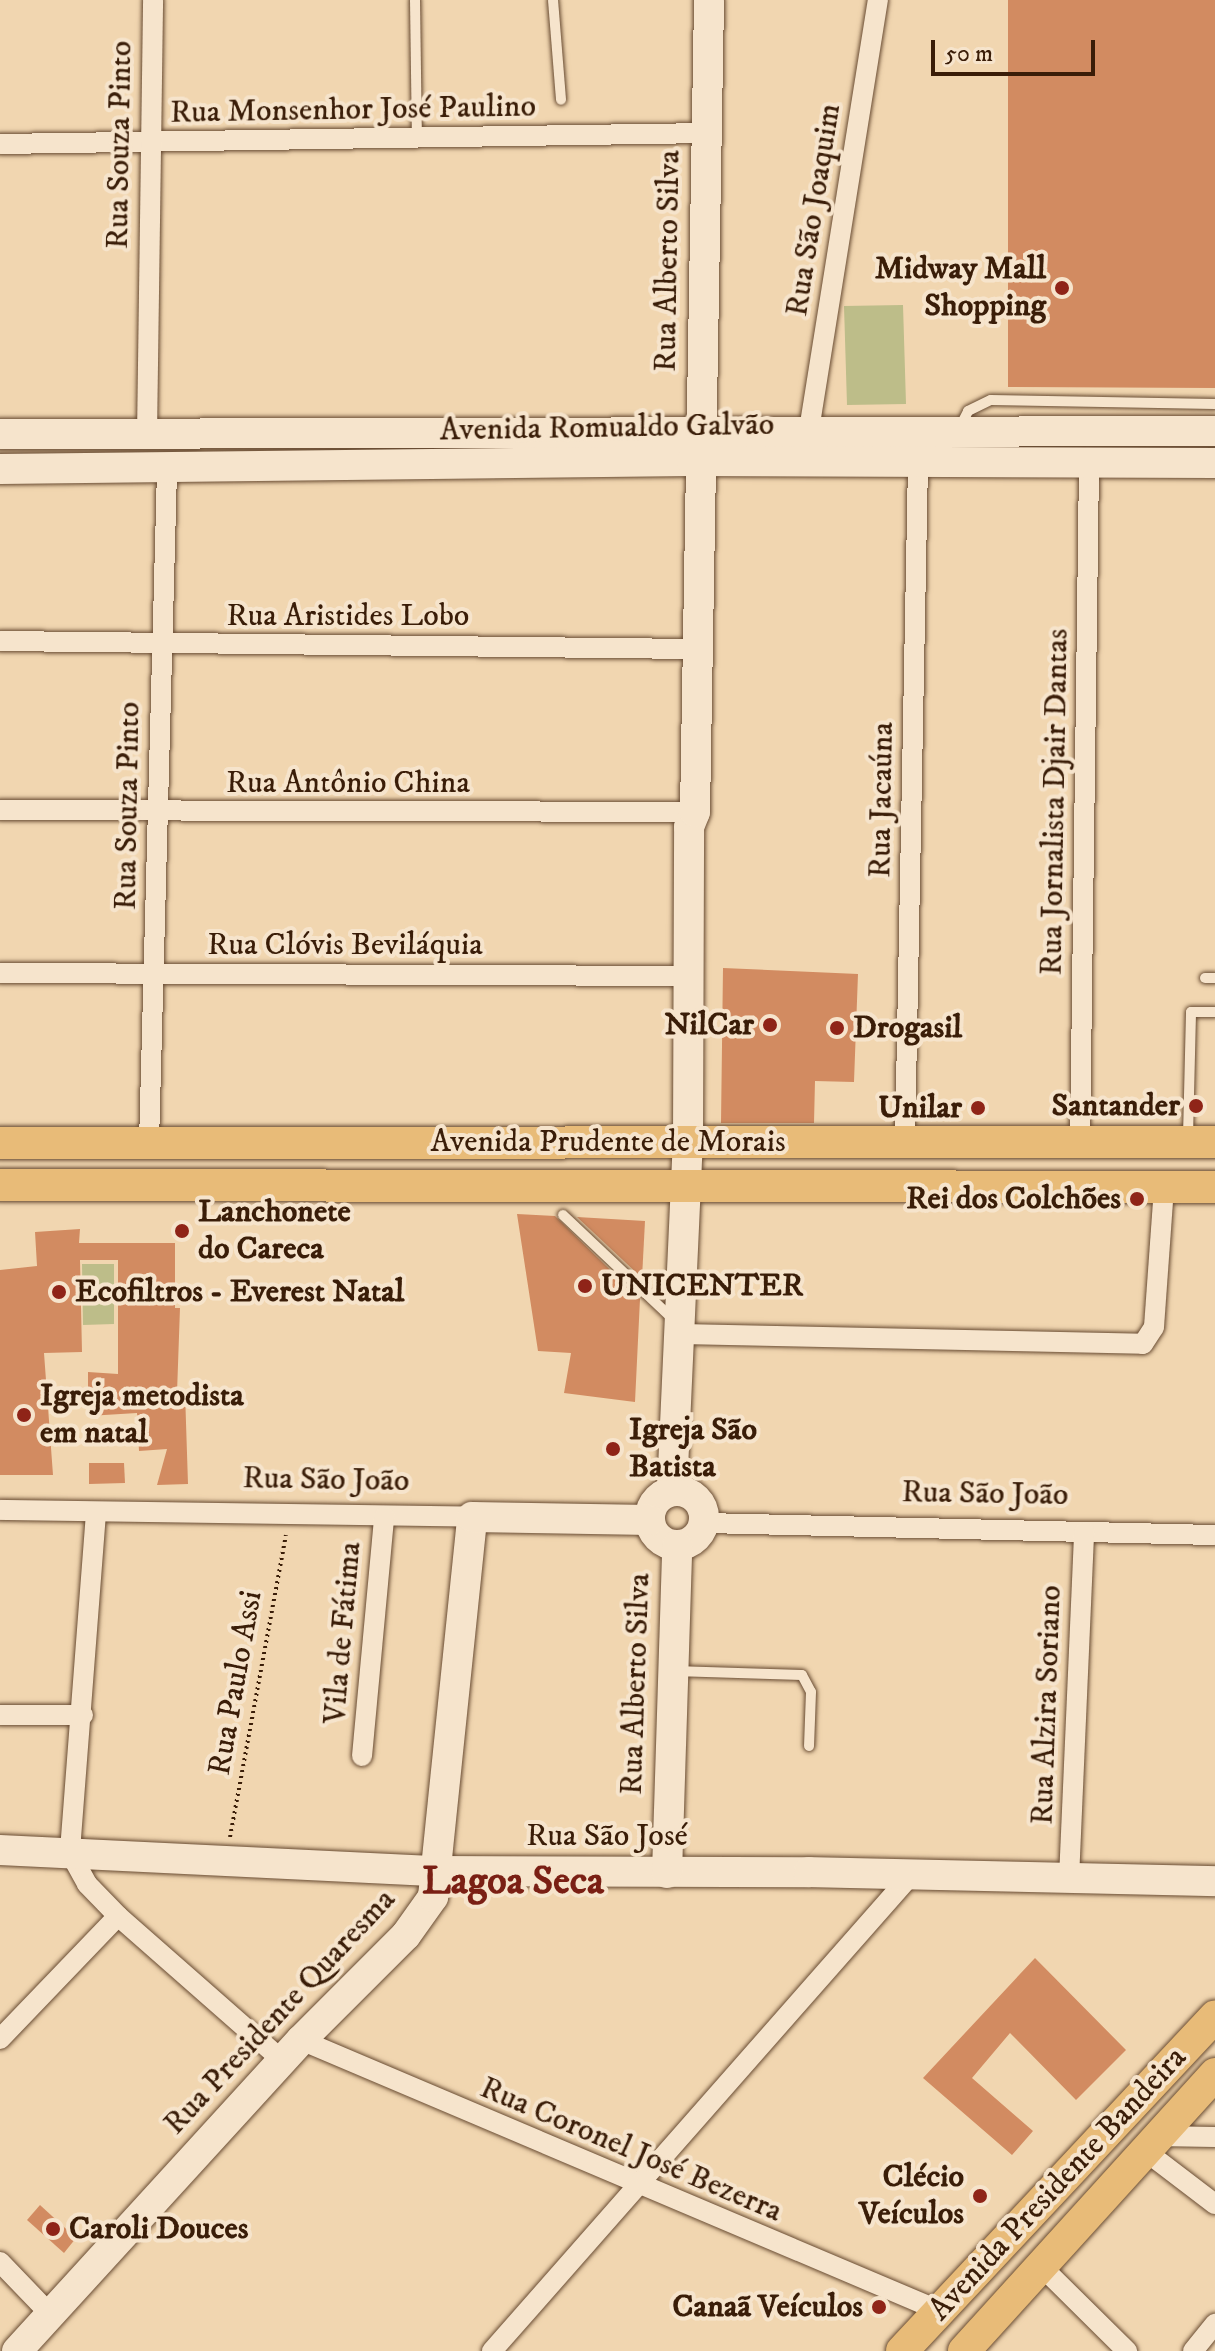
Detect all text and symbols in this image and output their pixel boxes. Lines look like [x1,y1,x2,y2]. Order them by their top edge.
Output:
scale bar [935,24,1099,74]
text: 50 m [945,39,993,69]
street label: Rua Souza Pinto [99,40,141,250]
street label: Rua Monsenhor José Paulino [170,88,536,132]
street label: Rua São Joaquim [778,101,850,319]
street label: Rua Alberto Silva [647,150,689,372]
place label: Midway Mall Shopping [875,251,1046,326]
marker: Midway Mall Shopping [1053,279,1071,297]
street label: Avenida Romualdo Galvão [439,406,775,450]
street label: Rua Aristides Lobo [227,597,469,635]
street label: Rua Jornalista Djair Dantas [1033,628,1077,976]
street label: Rua Souza Pinto [107,701,149,911]
street label: Rua Jacaúna [861,722,903,878]
street label: Rua Antônio China [226,764,470,802]
street label: Rua Clóvis Beviláquia [207,926,483,964]
place label: NilCar [664,1006,754,1044]
place label: Drogasil [853,1009,962,1047]
marker: NilCar [761,1016,779,1034]
marker: Drogasil [828,1019,846,1037]
place label: Santander [1051,1087,1180,1125]
place label: Unilar [878,1089,962,1127]
marker: Santander [1187,1097,1205,1115]
marker: Unilar [969,1099,987,1117]
street label: Avenida Prudente de Morais [430,1123,786,1161]
place label: Rei dos Colchões [906,1180,1121,1218]
marker: Rei dos Colchões [1128,1190,1146,1208]
place label: Lanchonete do Careca [198,1194,351,1269]
marker: Lanchonete do Careca [173,1222,191,1240]
place label: UNICENTER [601,1267,803,1305]
place label: Ecofiltros - Everest Natal [75,1273,404,1311]
marker: UNICENTER [576,1277,594,1295]
marker: Ecofiltros - Everest Natal [50,1283,68,1301]
place label: Igreja metodista em natal [40,1378,244,1453]
marker: Igreja metodista em natal [15,1406,33,1424]
place label: Igreja São Batista [629,1412,757,1487]
marker: Igreja São Batista [604,1440,622,1458]
street label: Rua São João [242,1459,410,1501]
street label: Rua São João [901,1473,1069,1515]
street label: Vila de Fátima [316,1540,370,1726]
street label: Rua Alberto Silva [613,1572,659,1796]
street label: Rua Alzira Soriano [1024,1584,1070,1826]
street label: Rua Paulo Assi [201,1588,271,1778]
street label: Rua São José [526,1817,688,1855]
district label: Lagoa Seca [422,1858,604,1906]
street label: Rua Presidente Quaresma [156,1881,404,2143]
street label: Avenida Presidente Bandeira [921,2039,1195,2329]
street label: Rua Coronel José Bezerra [474,2069,788,2231]
place label: Clécio Veículos [859,2159,964,2234]
marker: Clécio Veículos [971,2187,989,2205]
place label: Caroli Douces [69,2210,249,2248]
marker: Caroli Douces [44,2220,62,2238]
place label: Canaã Veículos [672,2288,863,2326]
marker: Canaã Veículos [870,2298,888,2316]

